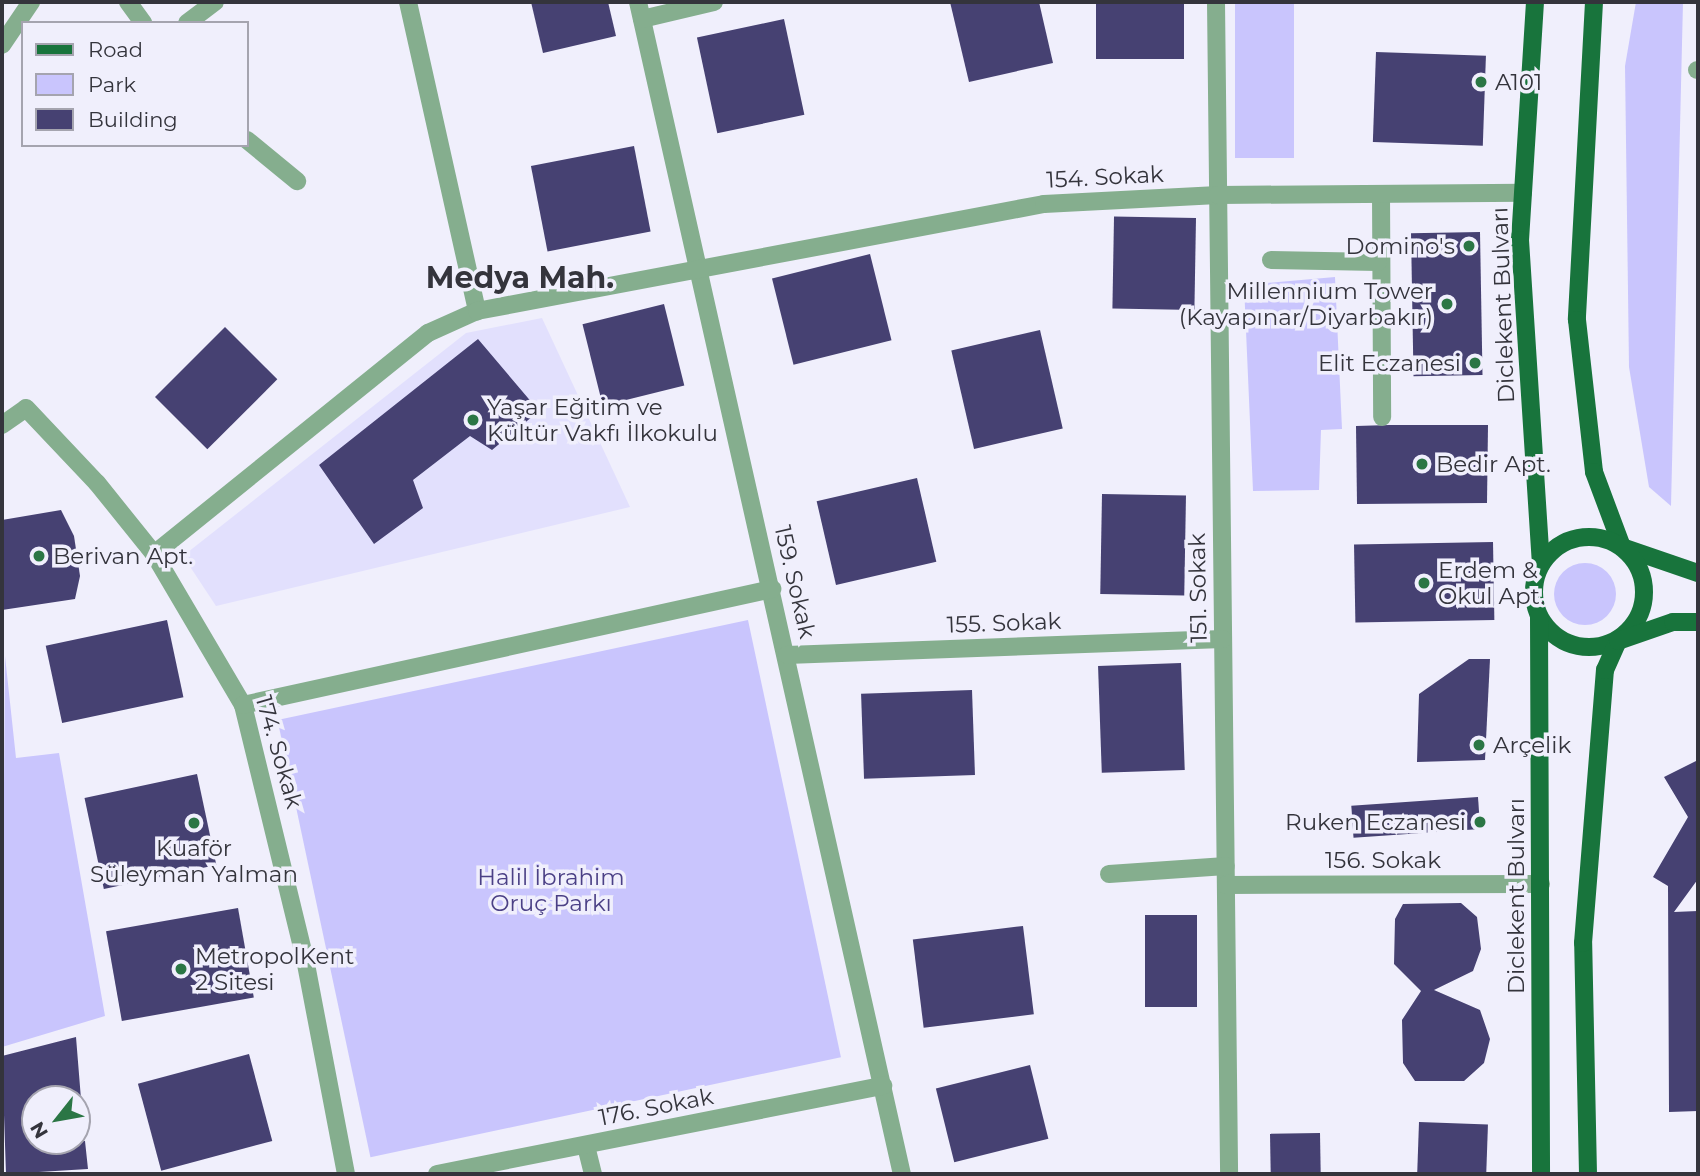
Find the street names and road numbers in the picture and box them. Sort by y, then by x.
street label: 154. Sokak [1046,160,1164,194]
street label: Diclekent Bulvarı [1486,207,1520,403]
street label: 159. Sokak [769,523,821,641]
street label: 151. Sokak [1183,533,1213,643]
street label: 155. Sokak [946,607,1062,639]
street label: 174. Sokak [250,692,308,812]
street label: Diclekent Bulvarı [1502,798,1530,994]
street label: 156. Sokak [1325,846,1441,874]
street label: 176. Sokak [596,1082,716,1132]

